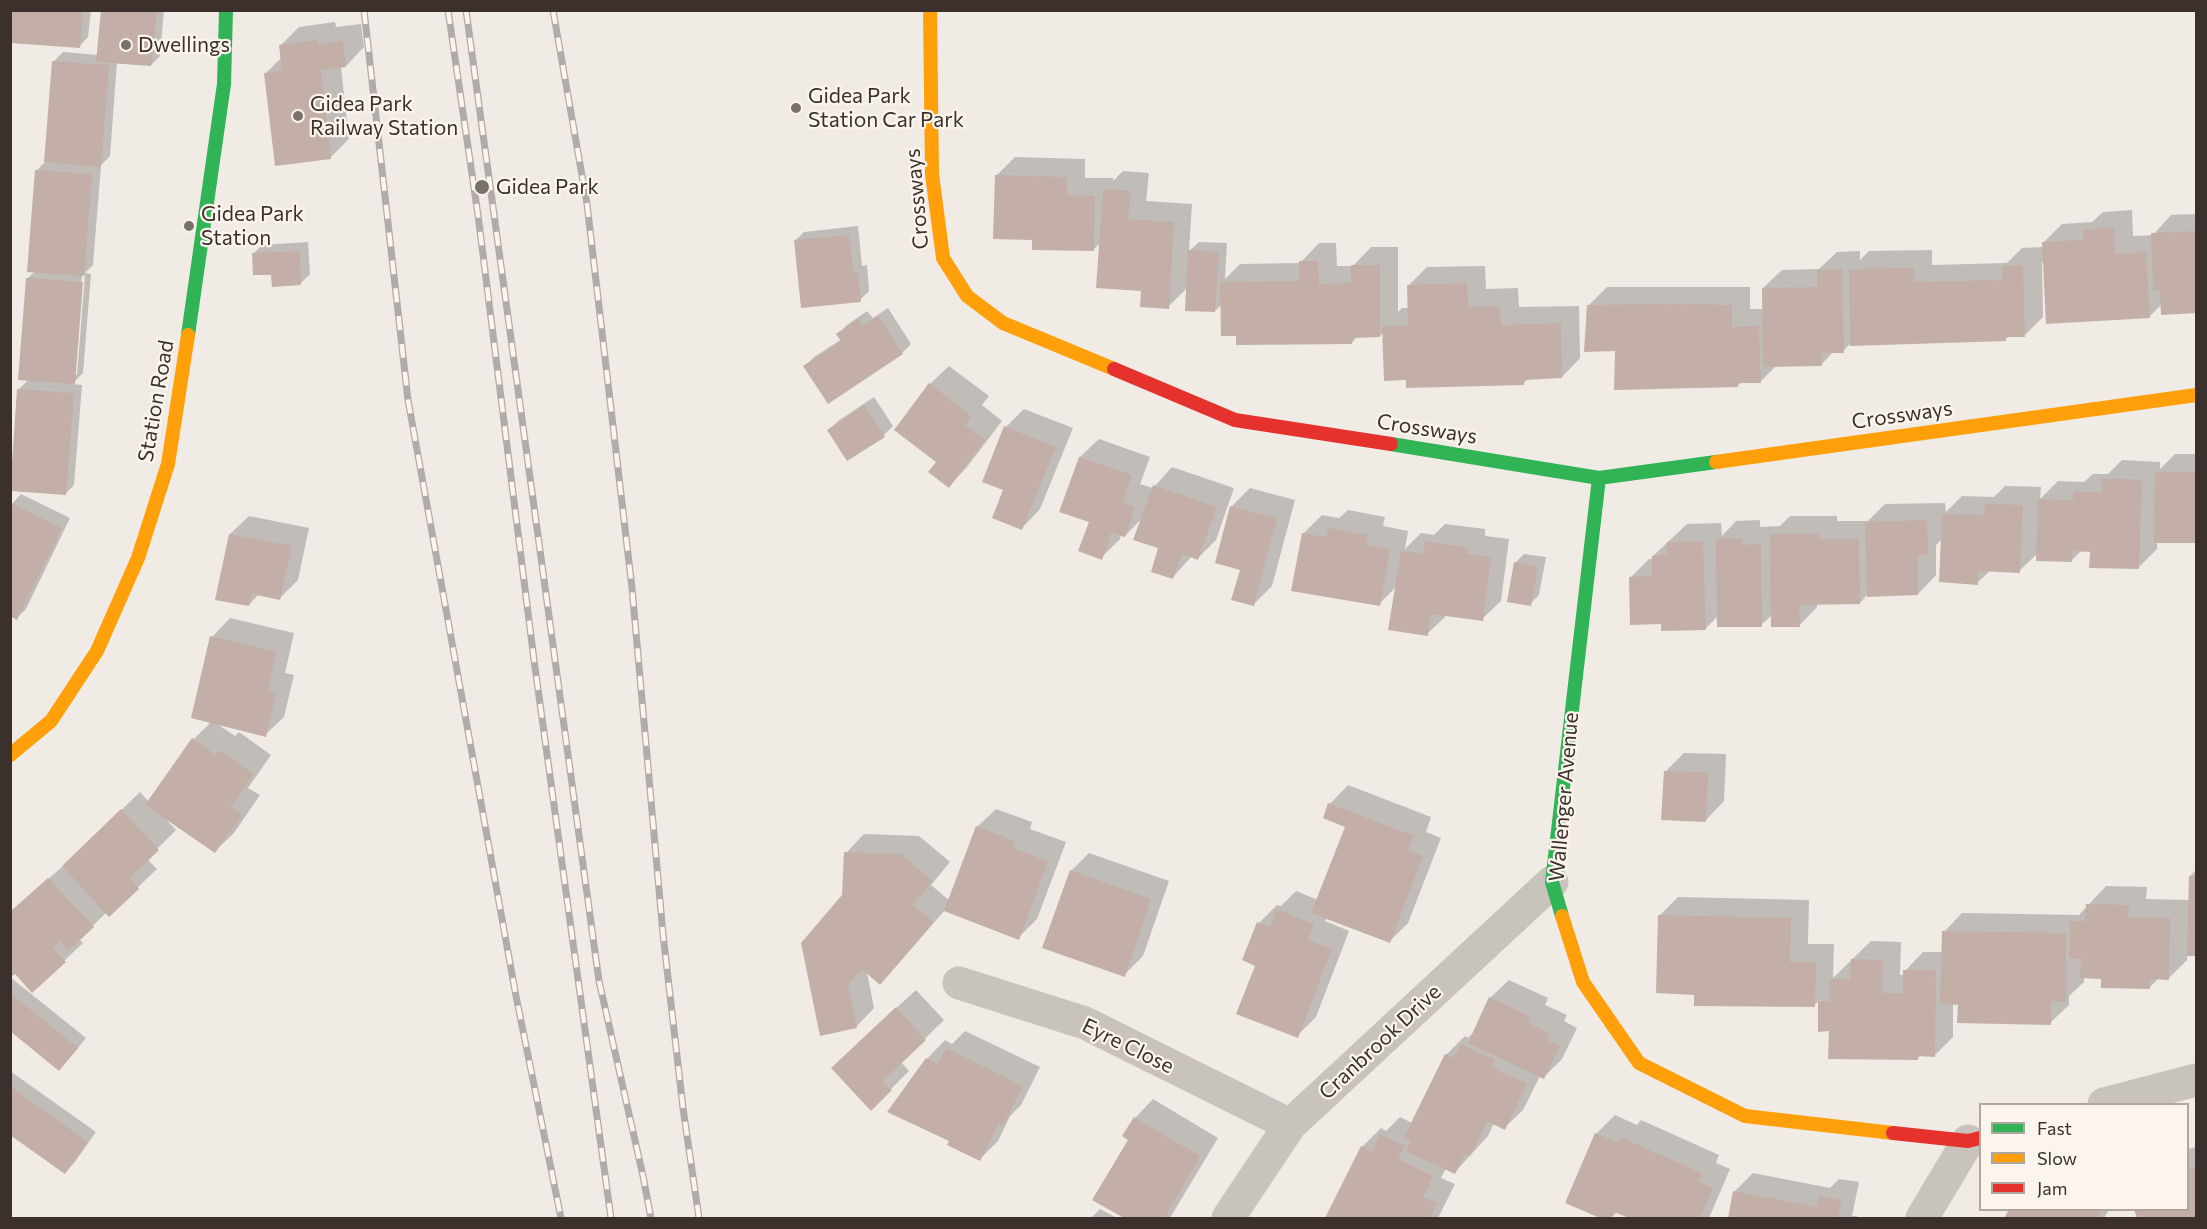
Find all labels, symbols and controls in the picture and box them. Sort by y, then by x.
place label: Dwellings [138,32,230,58]
marker: Dwellings [119,38,133,52]
place label: Gidea Park Station Car Park [808,83,964,133]
place label: Gidea Park Railway Station [310,91,458,141]
marker: Gidea Park Station Car Park [789,101,803,115]
marker: Gidea Park Railway Station [291,109,305,123]
street label: Crossways [900,147,934,251]
place label: Gidea Park [496,174,599,200]
marker: Gidea Park [473,178,491,196]
place label: Gidea Park Station [201,201,304,251]
marker: Gidea Park Station [182,219,196,233]
street label: Station Road [133,338,179,464]
street label: Crossways [1850,395,1954,435]
street label: Crossways [1375,409,1479,449]
street label: Wallenger Avenue [1544,711,1584,883]
street label: Cranbrook Drive [1314,979,1446,1105]
street label: Eyre Close [1078,1013,1178,1079]
legend [1979,1103,2189,1211]
text: Fast [2037,1117,2072,1139]
text: Slow [2037,1147,2077,1169]
text: Jam [2037,1177,2067,1199]

